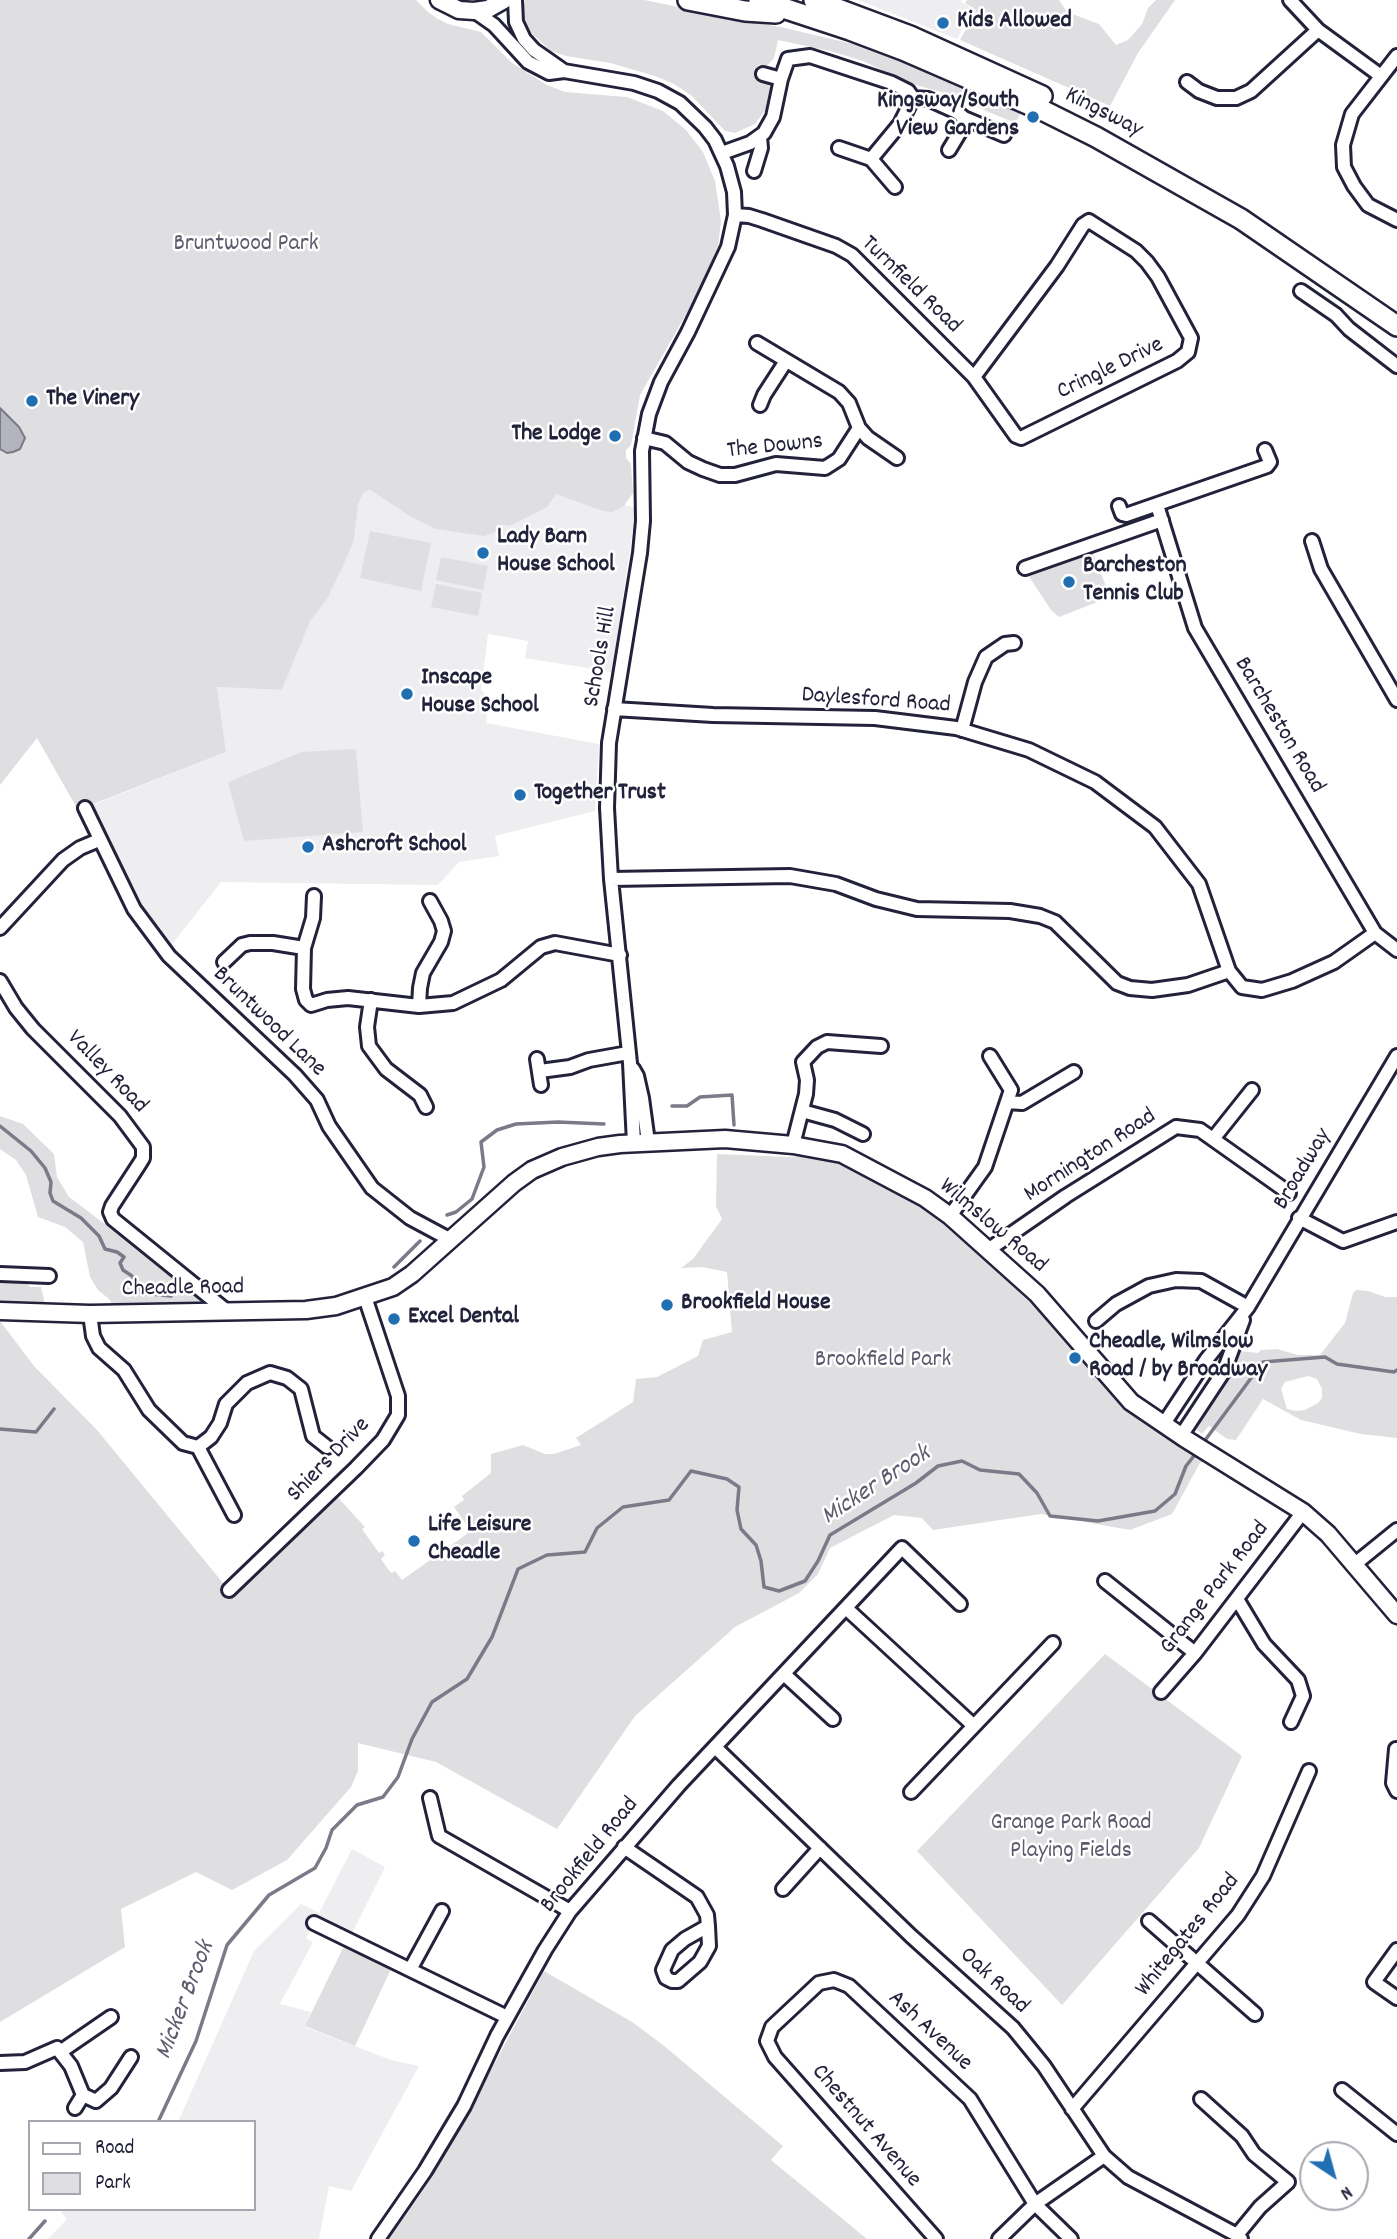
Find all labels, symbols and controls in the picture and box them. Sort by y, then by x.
place label: Kids Allowed [957,9,1072,37]
marker: Kids Allowed [935,15,951,31]
street label: Kingsway [1059,82,1147,146]
place label: Kingsway/South View Gardens [877,89,1019,145]
marker: Kingsway/South View Gardens [1025,109,1041,125]
street label: Turnfield Road [854,231,966,341]
park label: Bruntwood Park [173,232,319,260]
street label: Cringle Drive [1053,332,1169,408]
place label: The Vinery [46,387,139,415]
marker: The Vinery [24,393,40,409]
place label: The Lodge [512,422,601,450]
marker: The Lodge [607,428,623,444]
street label: The Downs [726,429,824,467]
place label: Lady Barn House School [497,525,615,581]
marker: Lady Barn House School [475,545,491,561]
place label: Barcheston Tennis Club [1083,554,1186,610]
marker: Barcheston Tennis Club [1061,574,1077,590]
street label: Schools Hill [579,604,625,710]
street label: Barcheston Road [1226,653,1330,799]
place label: Inscape House School [421,666,539,722]
street label: Daylesford Road [800,682,952,722]
marker: Inscape House School [399,686,415,702]
place label: Together Trust [534,781,666,809]
marker: Together Trust [512,787,528,803]
place label: Ashcroft School [322,833,467,861]
marker: Ashcroft School [300,839,316,855]
street label: Bruntwood Lane [205,962,331,1084]
street label: Valley Road [59,1025,153,1121]
street label: Mornington Road [1020,1104,1162,1210]
street label: Broadway [1269,1124,1339,1216]
street label: Wilmslow Road [932,1173,1052,1281]
street label: Cheadle Road [121,1275,245,1305]
place label: Brookfield House [681,1291,831,1319]
marker: Brookfield House [659,1297,675,1313]
place label: Excel Dental [408,1305,519,1333]
marker: Excel Dental [386,1311,402,1327]
place label: Cheadle, Wilmslow Road / by Broadway [1089,1330,1267,1386]
park label: Brookfield Park [815,1348,951,1376]
marker: Cheadle, Wilmslow Road / by Broadway [1067,1350,1083,1366]
street label: Shiers Drive [282,1412,378,1510]
water label: Micker Brook [817,1440,937,1534]
place label: Life Leisure Cheadle [428,1513,531,1569]
street label: Grange Park Road [1155,1517,1277,1661]
marker: Life Leisure Cheadle [406,1533,422,1549]
street label: Brookfield Road [536,1792,646,1920]
park label: Grange Park Road Playing Fields [990,1811,1152,1867]
street label: Whitegates Road [1131,1869,1247,2003]
water label: Micker Brook [150,1938,224,2064]
street label: Oak Road [952,1942,1034,2022]
street label: Ash Avenue [881,1986,977,2078]
street label: Chestnut Avenue [804,2060,926,2194]
legend [28,2120,256,2211]
text: Road [95,2134,134,2164]
north arrow [1299,2141,1369,2211]
text: Park [95,2169,131,2199]
text: N [1334,2178,1357,2205]

